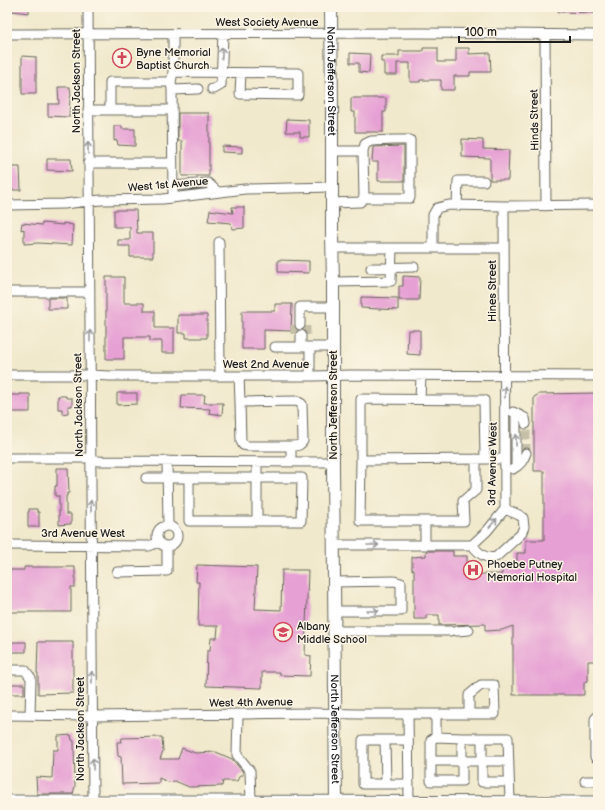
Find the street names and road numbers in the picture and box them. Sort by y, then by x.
street label: West Society Avenue [216,16,319,29]
street label: North Jefferson Street [324,26,338,136]
street label: North Jackson Street [70,28,83,133]
street label: Hinds Street [527,89,542,151]
street label: West 1st Avenue [127,174,209,194]
street label: Hines Street [486,260,499,322]
street label: North Jefferson Street [327,350,340,460]
street label: North Jackson Street [71,352,86,457]
street label: West 2nd Avenue [223,358,310,371]
street label: 3rd Avenue West [485,421,500,506]
street label: 3rd Avenue West [41,527,126,540]
street label: North Jefferson Street [328,674,342,784]
street label: North Jackson Street [74,676,87,781]
street label: West 4th Avenue [209,695,293,710]

